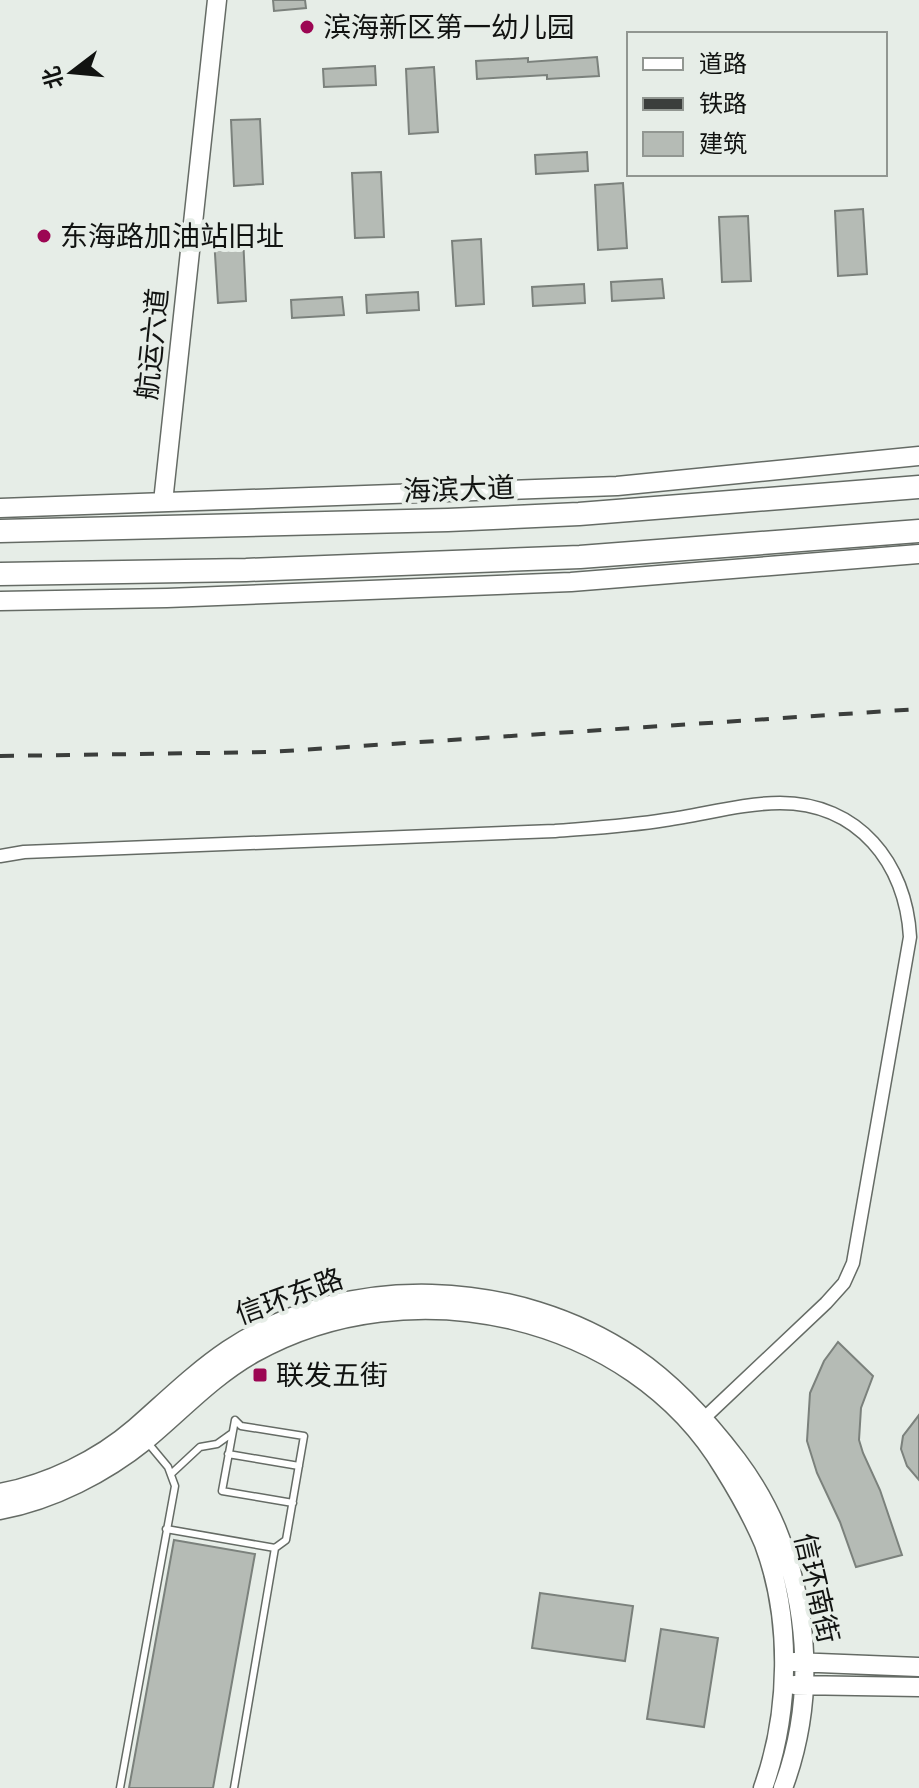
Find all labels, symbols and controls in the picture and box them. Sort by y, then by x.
place label: 滨海新区第一幼儿园 [323,8,575,46]
marker: 滨海新区第一幼儿园 [298,18,316,36]
north arrow [32,32,112,112]
legend [627,32,887,176]
text: 道路 [699,47,747,80]
text: 北 [35,63,70,92]
text: 铁路 [699,87,747,120]
text: 建筑 [699,127,747,160]
place label: 东海路加油站旧址 [60,217,284,255]
marker: 东海路加油站旧址 [35,227,53,245]
street label: 航运六道 [127,286,177,402]
street label: 海滨大道 [402,468,516,510]
street label: 信环东路 [230,1259,348,1333]
place label: 联发五街 [276,1356,388,1394]
marker: 联发五街 [251,1366,269,1384]
street label: 信环南街 [786,1529,848,1647]

